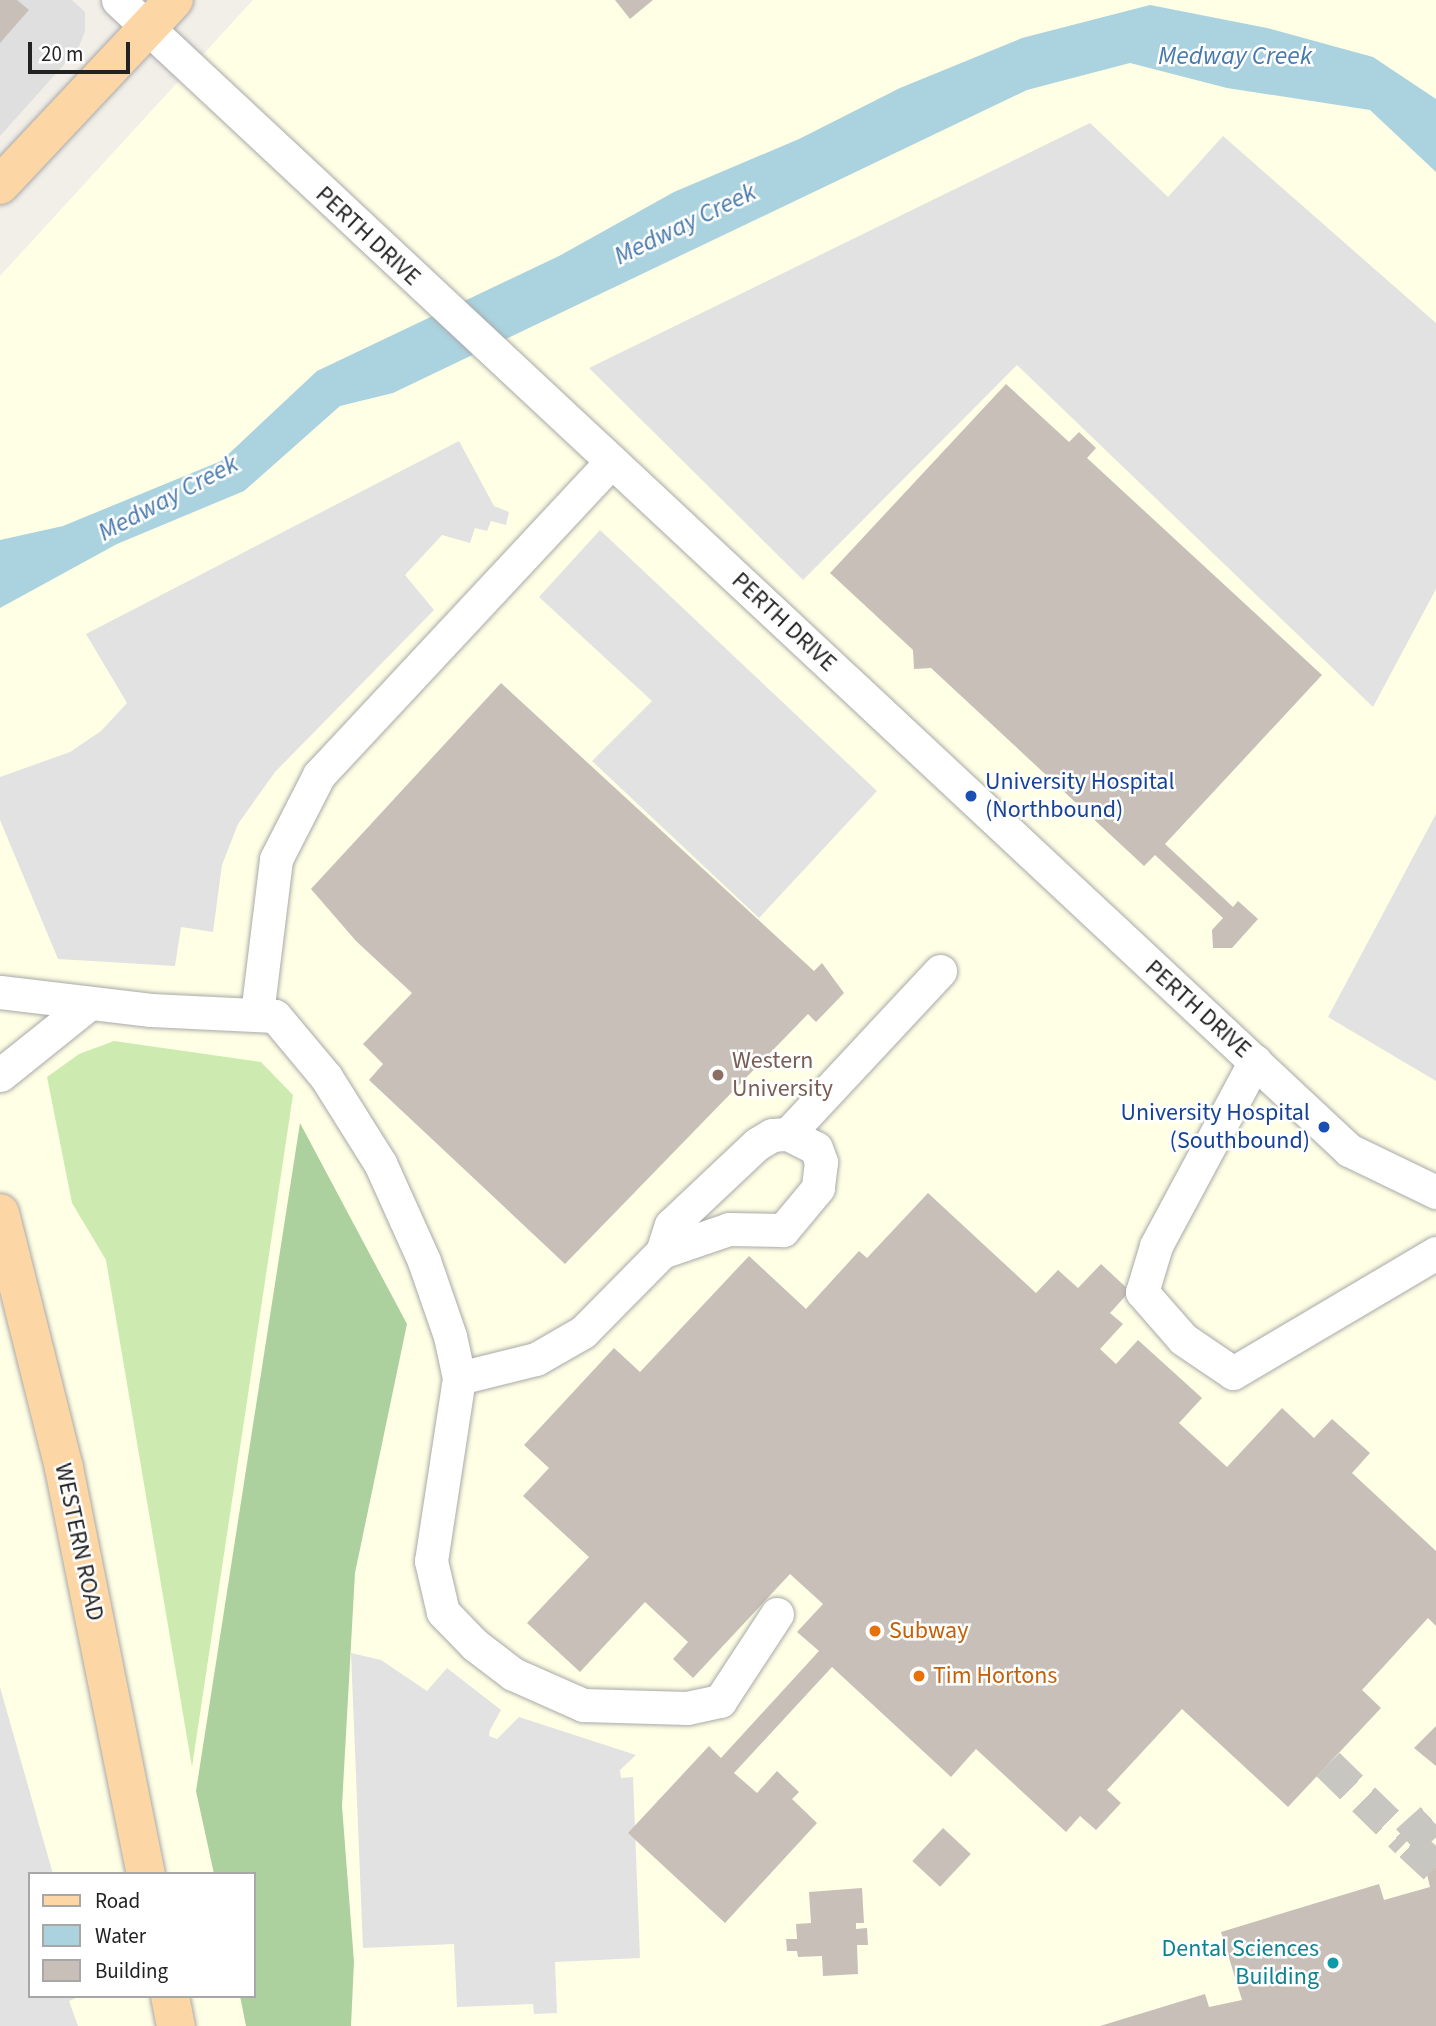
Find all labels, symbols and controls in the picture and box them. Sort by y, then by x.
scale bar [32,28,133,72]
text: 20 m [41,39,83,69]
water label: Medway Creek [1158,40,1312,72]
water label: Medway Creek [609,176,761,272]
street label: PERTH DRIVE [310,180,426,292]
water label: Medway Creek [93,448,243,548]
street label: PERTH DRIVE [726,566,842,678]
place label: University Hospital (Northbound) [985,768,1175,824]
marker: University Hospital (Northbound) [963,788,979,804]
street label: PERTH DRIVE [1139,954,1257,1064]
place label: Western University [732,1047,833,1103]
marker: Western University [710,1067,726,1083]
place label: University Hospital (Southbound) [1120,1099,1310,1155]
marker: University Hospital (Southbound) [1316,1119,1332,1135]
street label: WESTERN ROAD [48,1461,110,1623]
place label: Subway [889,1617,968,1645]
marker: Subway [867,1623,883,1639]
place label: Tim Hortons [933,1662,1057,1690]
marker: Tim Hortons [911,1668,927,1684]
legend [28,1872,256,1998]
text: Road [95,1886,140,1916]
text: Water [95,1921,146,1951]
place label: Dental Sciences Building [1161,1935,1319,1991]
marker: Dental Sciences Building [1325,1955,1341,1971]
text: Building [95,1956,168,1986]

